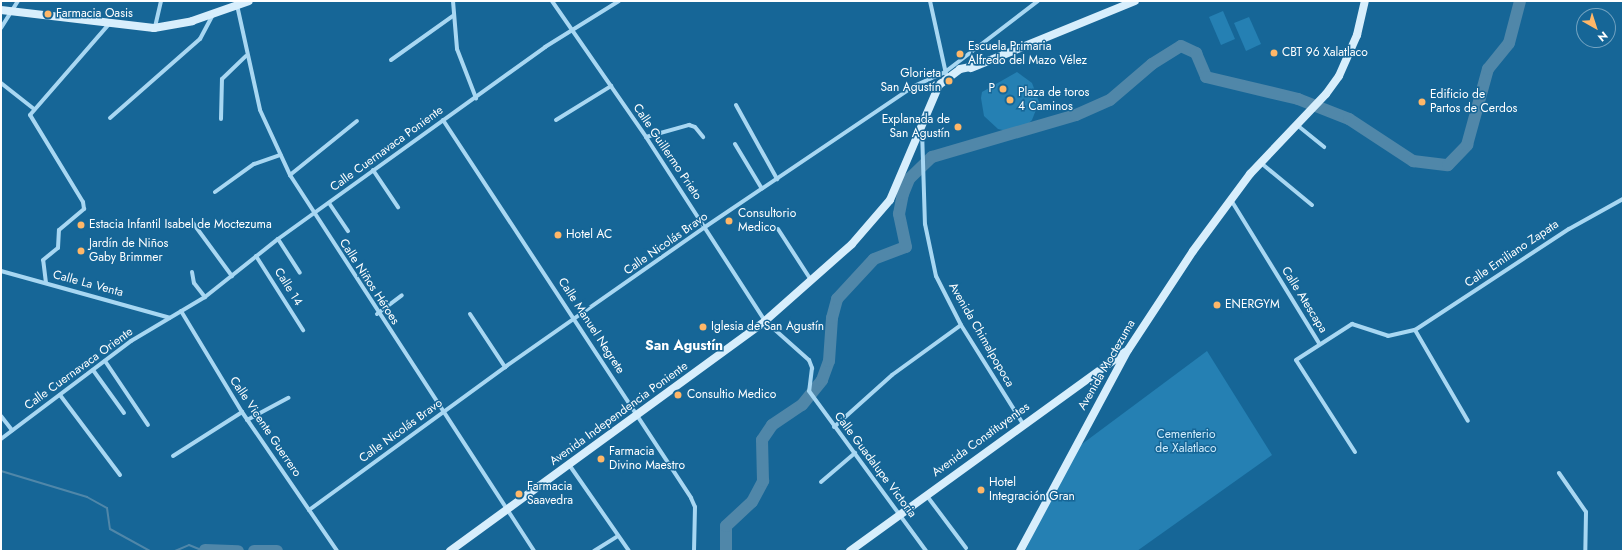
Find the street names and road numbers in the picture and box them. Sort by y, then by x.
street label: Calle Guillermo Prieto [630,101,704,203]
street label: Calle Cuernavaca Poniente [328,103,446,195]
street label: Calle Nicolás Bravo [621,210,711,278]
street label: Calle Emiliano Zapata [1462,217,1562,291]
street label: Calle Niños Héroes [336,236,402,328]
street label: Calle Atescapa [1278,264,1330,336]
street label: Calle 14 [271,266,305,308]
street label: Calle La Venta [51,268,125,300]
street label: Calle Manuel Negrete [555,275,627,377]
street label: Avenida Chimalpopoca [945,280,1017,390]
street label: Avenida Moctezuma [1075,317,1139,413]
street label: Calle Cuernavaca Oriente [22,325,136,413]
street label: Avenida Independencia Poniente [547,359,691,469]
street label: Calle Vicente Guerrero [226,374,304,480]
street label: Calle Nicolás Bravo [357,396,445,466]
street label: Avenida Constituyentes [930,400,1032,480]
street label: Calle Guadalupe Victoria [831,409,919,521]

